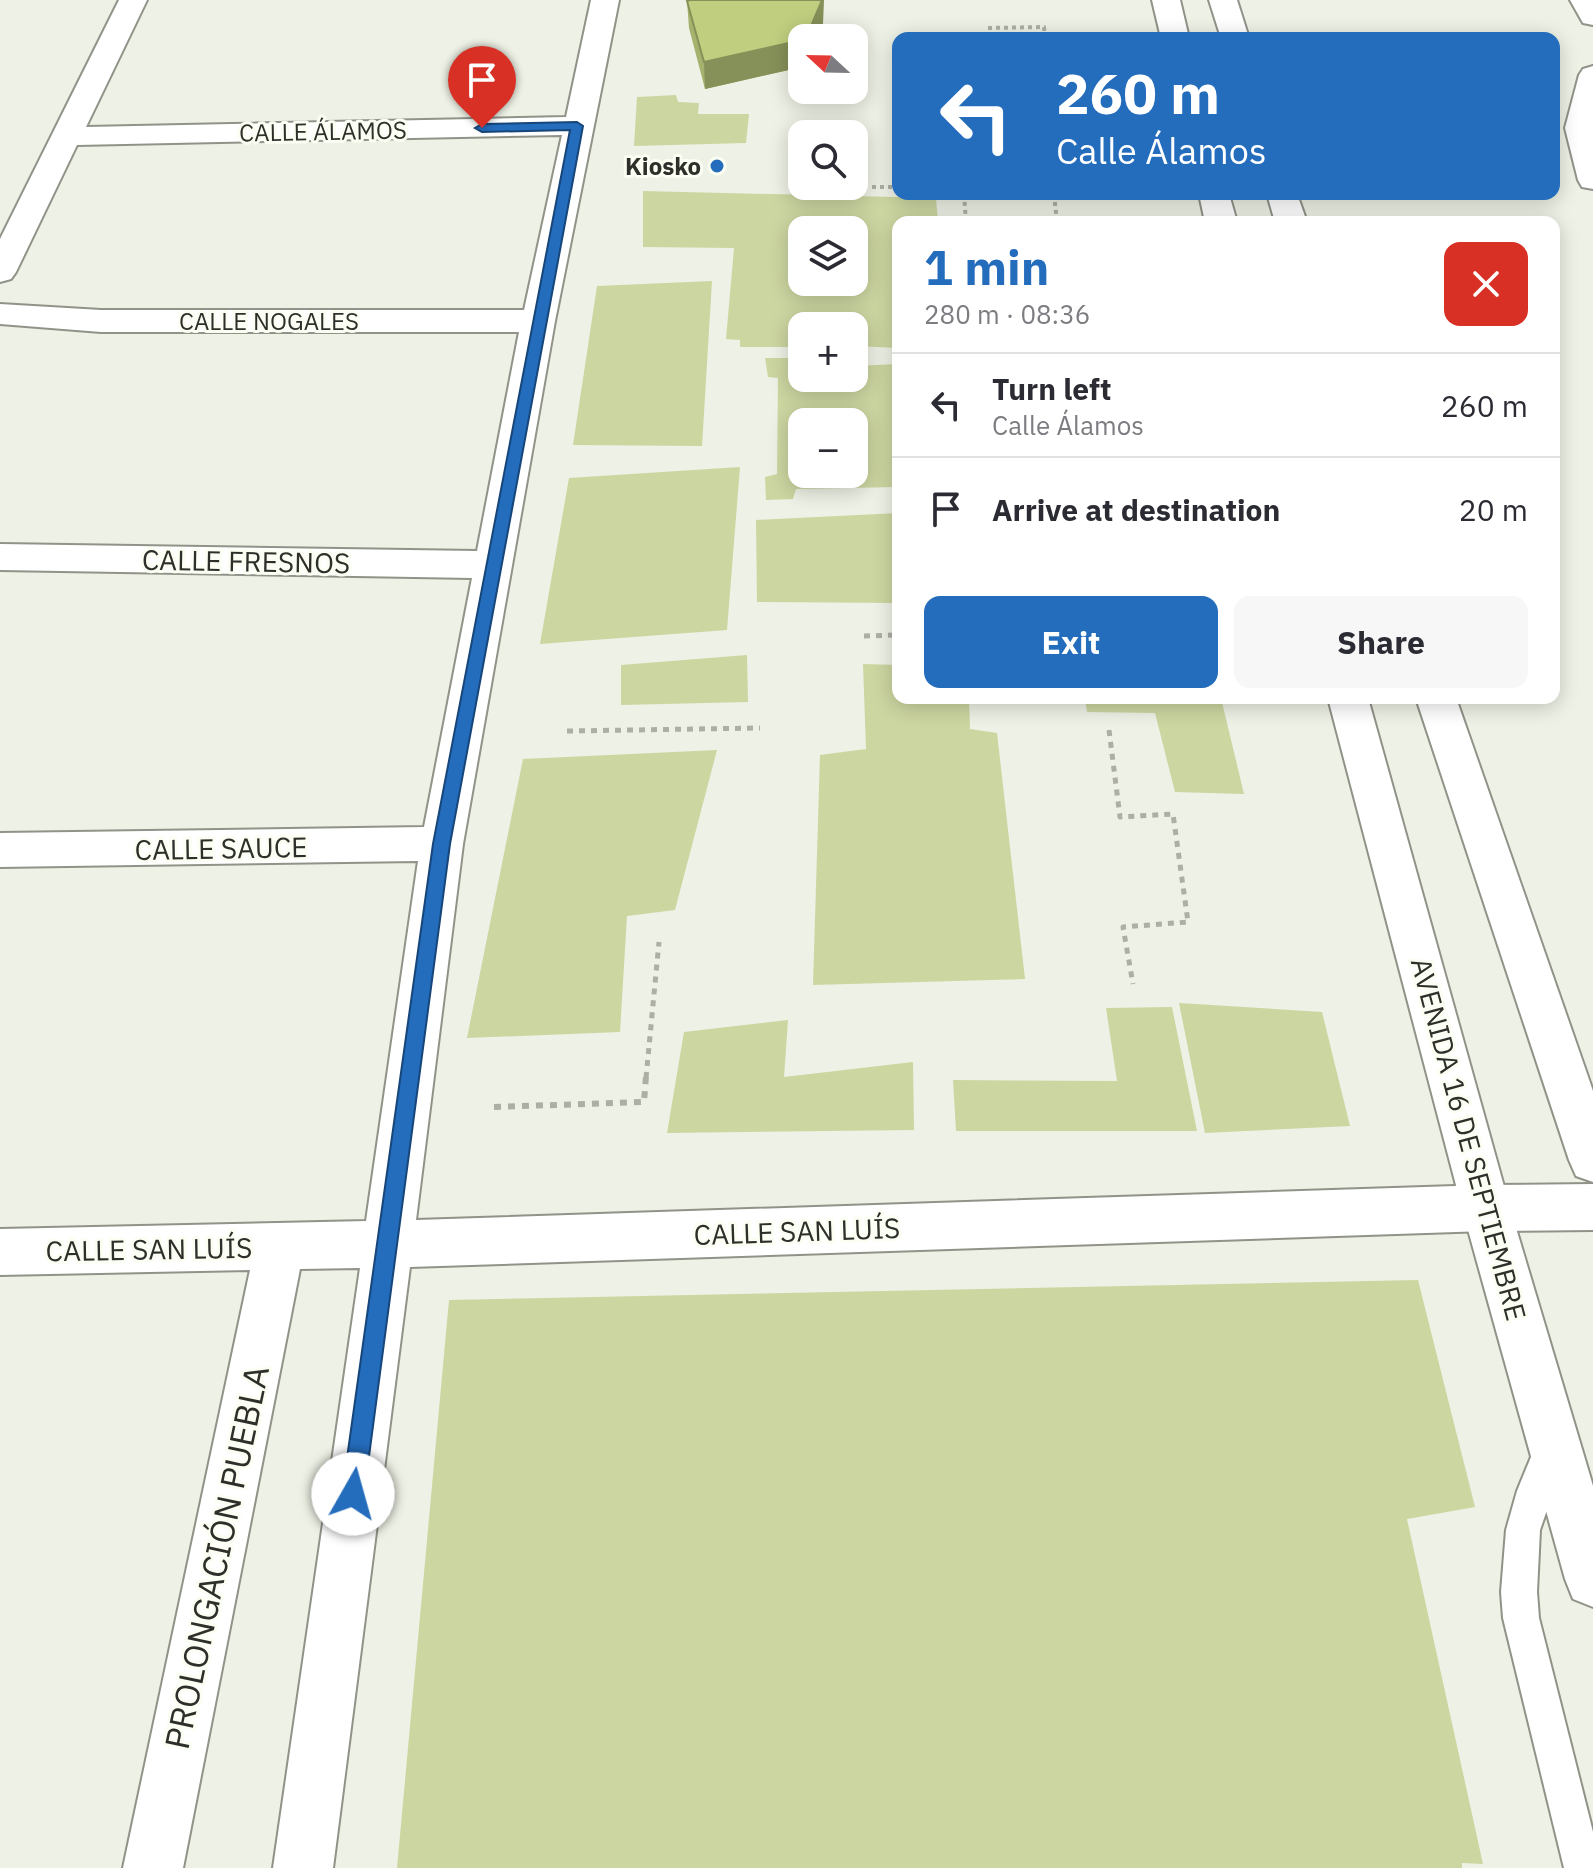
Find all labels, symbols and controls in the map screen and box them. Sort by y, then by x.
north arrow [788,24,868,104]
map controls [788,24,868,488]
pin [448,46,516,128]
text: 260 m [1056,57,1220,129]
icon: arrive [460,58,504,102]
icon: left [924,64,1028,168]
street label: CALLE ÁLAMOS [239,114,407,148]
button: search [788,120,868,200]
text: Calle Álamos [1056,127,1266,174]
place label: Kiosko [625,150,701,182]
marker: Kiosko [708,157,726,175]
button: layers [788,216,868,296]
text: 1 min [924,236,1049,298]
button: close [1444,242,1528,326]
text: 280 m · 08:36 [924,297,1090,331]
street label: CALLE NOGALES [179,305,359,337]
button: + [788,312,868,392]
text: Turn left [992,369,1111,408]
icon: left [924,383,968,427]
text: 260 m [1441,386,1528,425]
button: − [788,408,868,488]
text: Calle Álamos [992,408,1144,442]
icon: arrive [924,487,968,531]
text: Arrive at destination [992,490,1280,529]
text: 20 m [1459,490,1528,529]
street label: CALLE FRESNOS [141,541,351,581]
button: Exit [924,596,1218,688]
button: Share [1234,596,1528,688]
street label: CALLE SAUCE [134,828,308,868]
street label: AVENIDA 16 DE SEPTIEMBRE [1403,953,1535,1325]
street label: CALLE SAN LUÍS [693,1209,901,1253]
street label: CALLE SAN LUÍS [45,1229,253,1269]
street label: PROLONGACIÓN PUEBLA [154,1361,278,1753]
position arrow [311,1452,395,1536]

